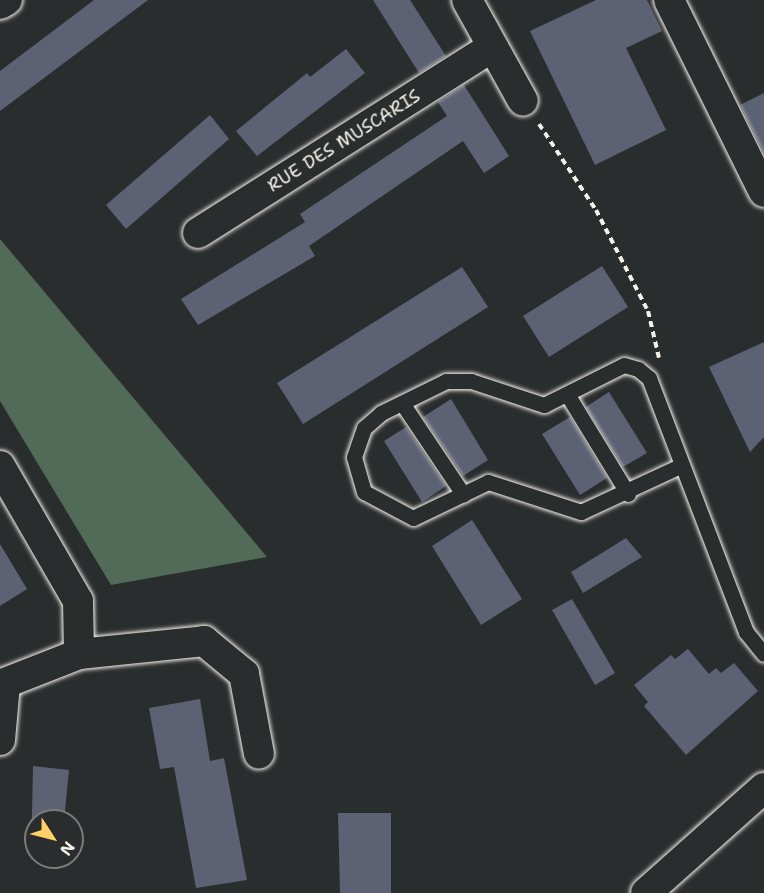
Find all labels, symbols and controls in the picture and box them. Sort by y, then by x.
street label: RUE DES MUSCARIS [264,85,424,197]
north arrow [24,809,84,869]
text: N [55,837,80,860]

